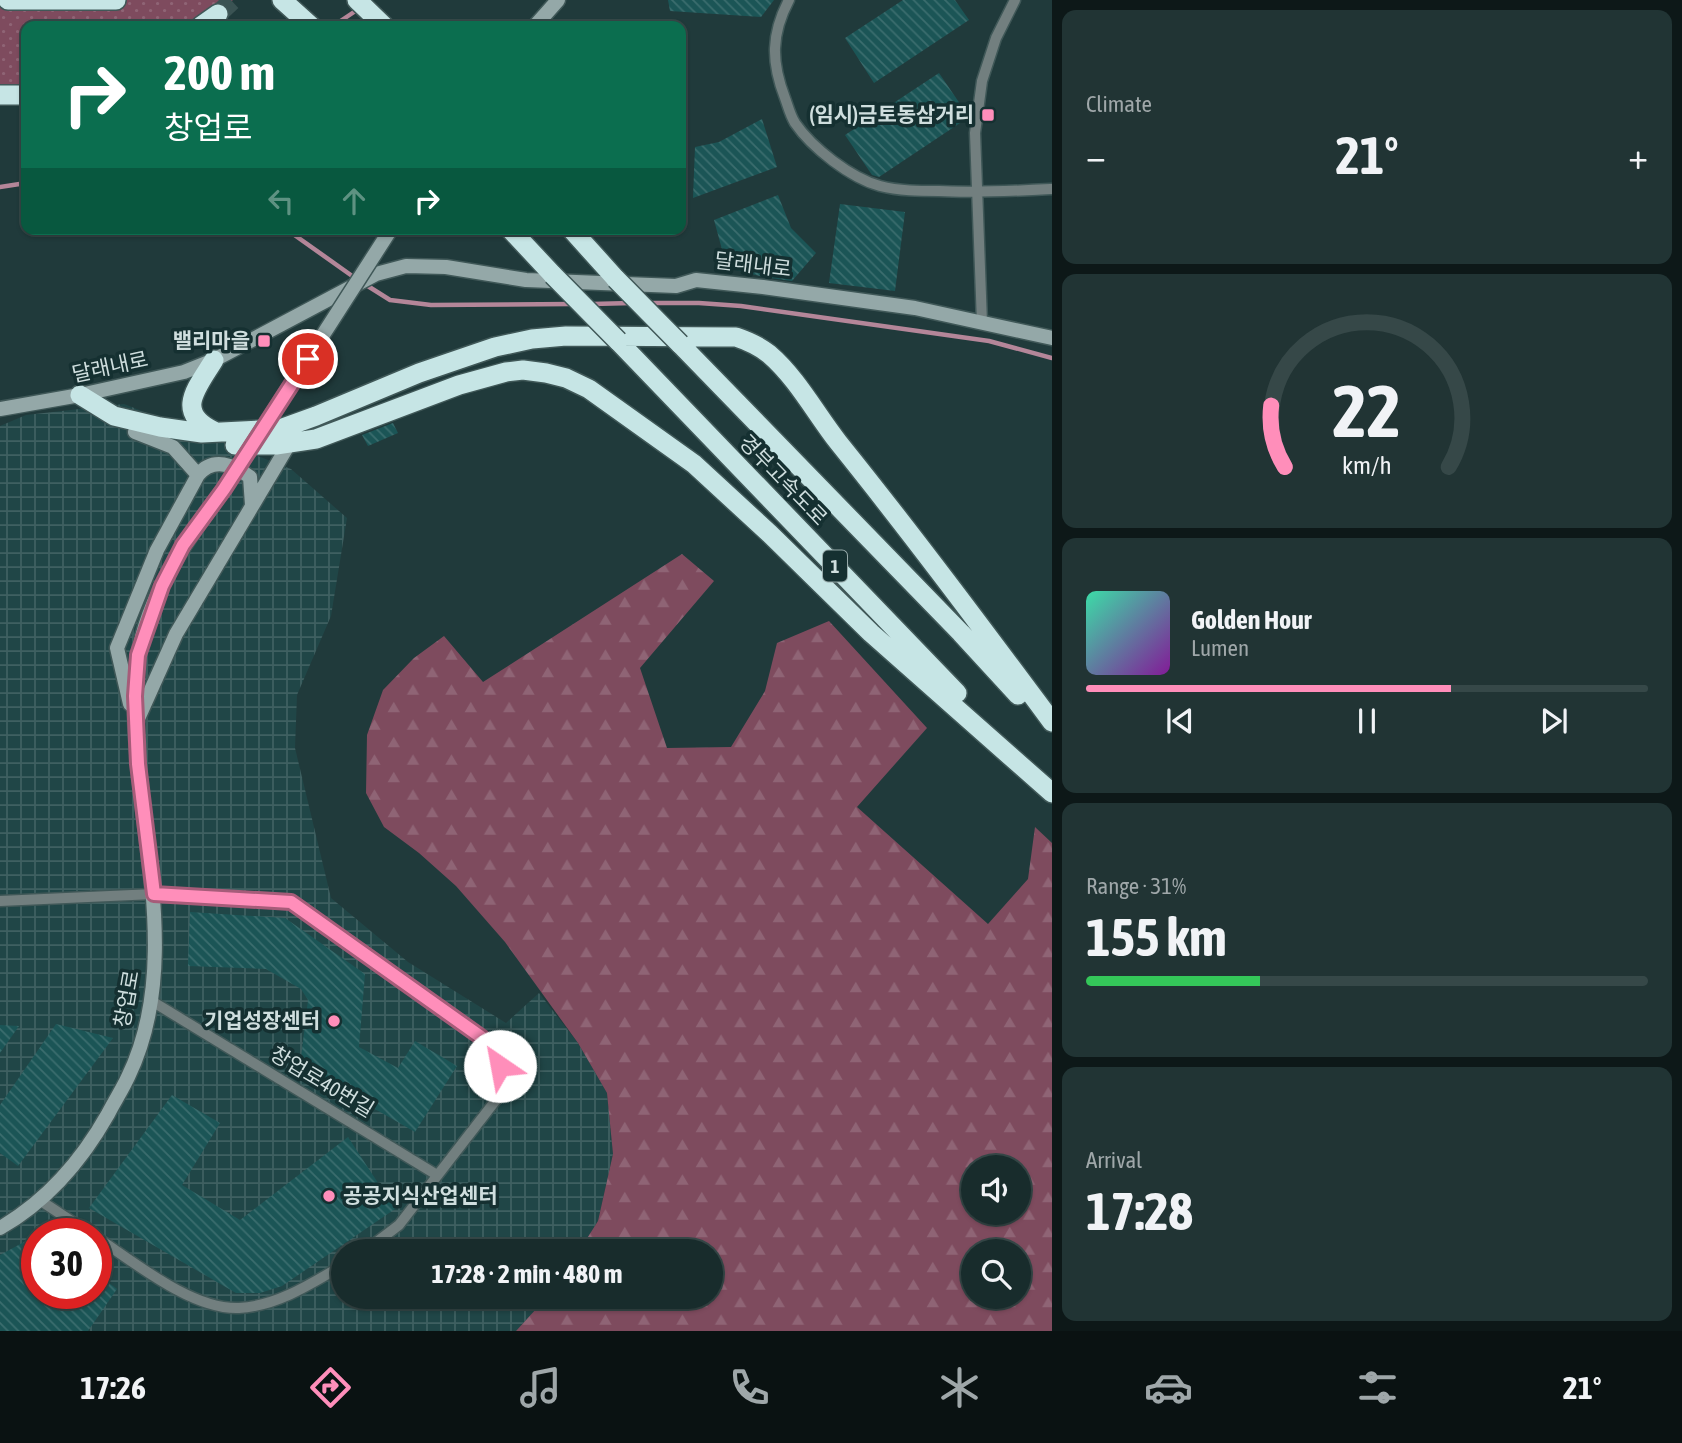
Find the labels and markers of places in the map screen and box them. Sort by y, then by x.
place label: (임시)금토동삼거리 [809,102,974,126]
marker: (임시)금토동삼거리 [980,107,996,123]
place label: 밸리마을 [173,328,250,352]
pin [278,329,338,389]
marker: 밸리마을 [256,333,272,349]
place label: 기업성장센터 [204,1008,320,1032]
marker: 기업성장센터 [326,1013,342,1029]
place label: 공공지식산업센터 [343,1183,498,1207]
marker: 공공지식산업센터 [321,1188,337,1204]

